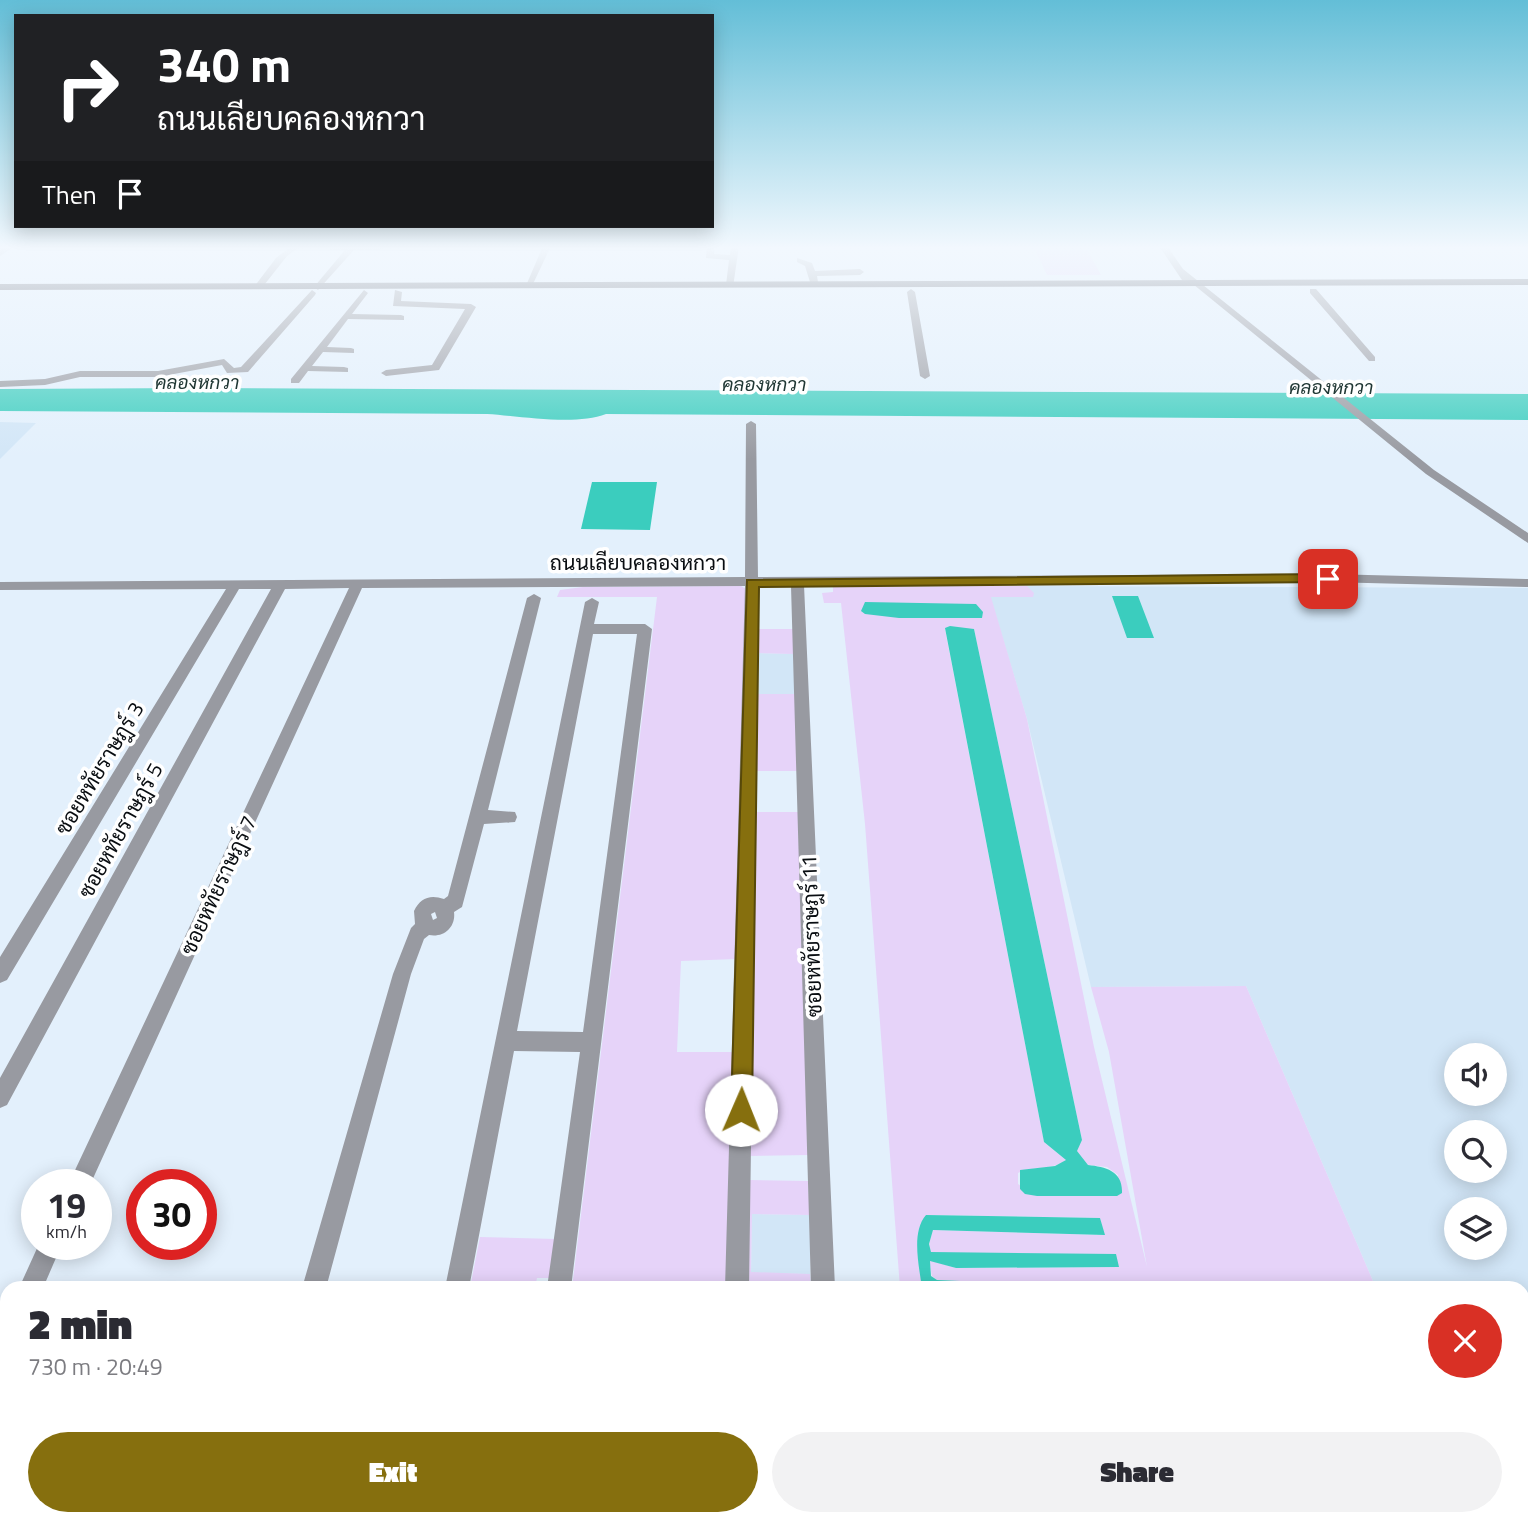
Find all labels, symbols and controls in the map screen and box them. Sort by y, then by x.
text: 340 m [157,26,291,101]
icon: right [42,42,133,133]
text: ถนนเลียบคลองหกวา [157,94,426,142]
text: Then [42,175,97,214]
icon: arrive [111,175,149,213]
water label: คลองหกวา [155,367,239,396]
water label: คลองหกวา [722,369,806,398]
water label: คลองหกวา [1289,372,1373,401]
street label: ถนนเลียบคลองหกวา [550,546,726,578]
pin [1298,549,1358,609]
icon: arrive [1309,560,1347,598]
street label: ซอยหทัยราษฎร์ 3 [47,695,151,841]
street label: ซอยหทัยราษฎร์ 5 [70,756,170,904]
street label: ซอยหทัยราษฎร์ 7 [172,810,264,960]
street label: ซอยหทัยราษฎร์ 11 [792,854,830,1018]
map controls [1444,1043,1507,1260]
button: sound [1444,1043,1507,1106]
position arrow [704,1073,778,1147]
button: search [1444,1120,1507,1183]
speed limit sign: 30 [126,1169,217,1260]
text: 19 [47,1178,86,1232]
button: layers [1444,1197,1507,1260]
text: km/h [46,1218,87,1245]
text: 2 min [28,1291,132,1355]
button: close [1428,1304,1502,1378]
text: 730 m · 20:49 [28,1349,163,1384]
button: Exit [28,1432,758,1512]
button: Share [772,1432,1502,1512]

